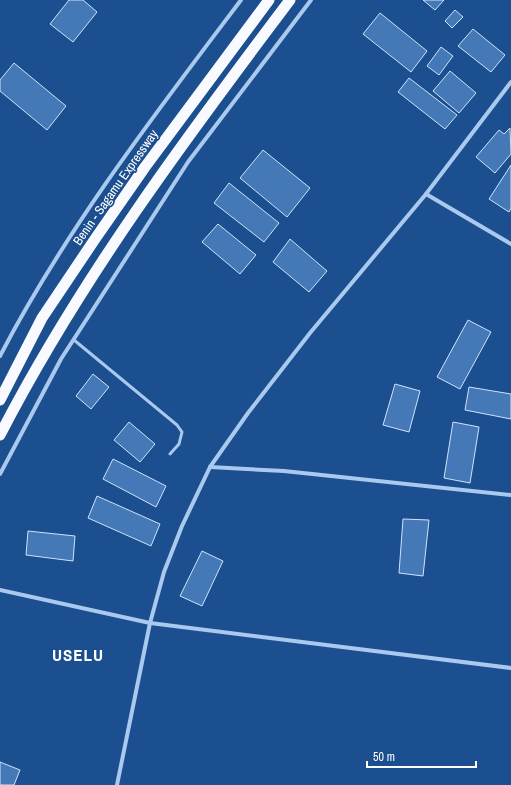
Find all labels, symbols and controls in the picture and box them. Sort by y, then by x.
street label: Benin - Sagamu Expressway [69,126,162,248]
district label: USELU [52,643,104,666]
scale bar [367,743,476,769]
text: 50 m [373,749,395,765]

